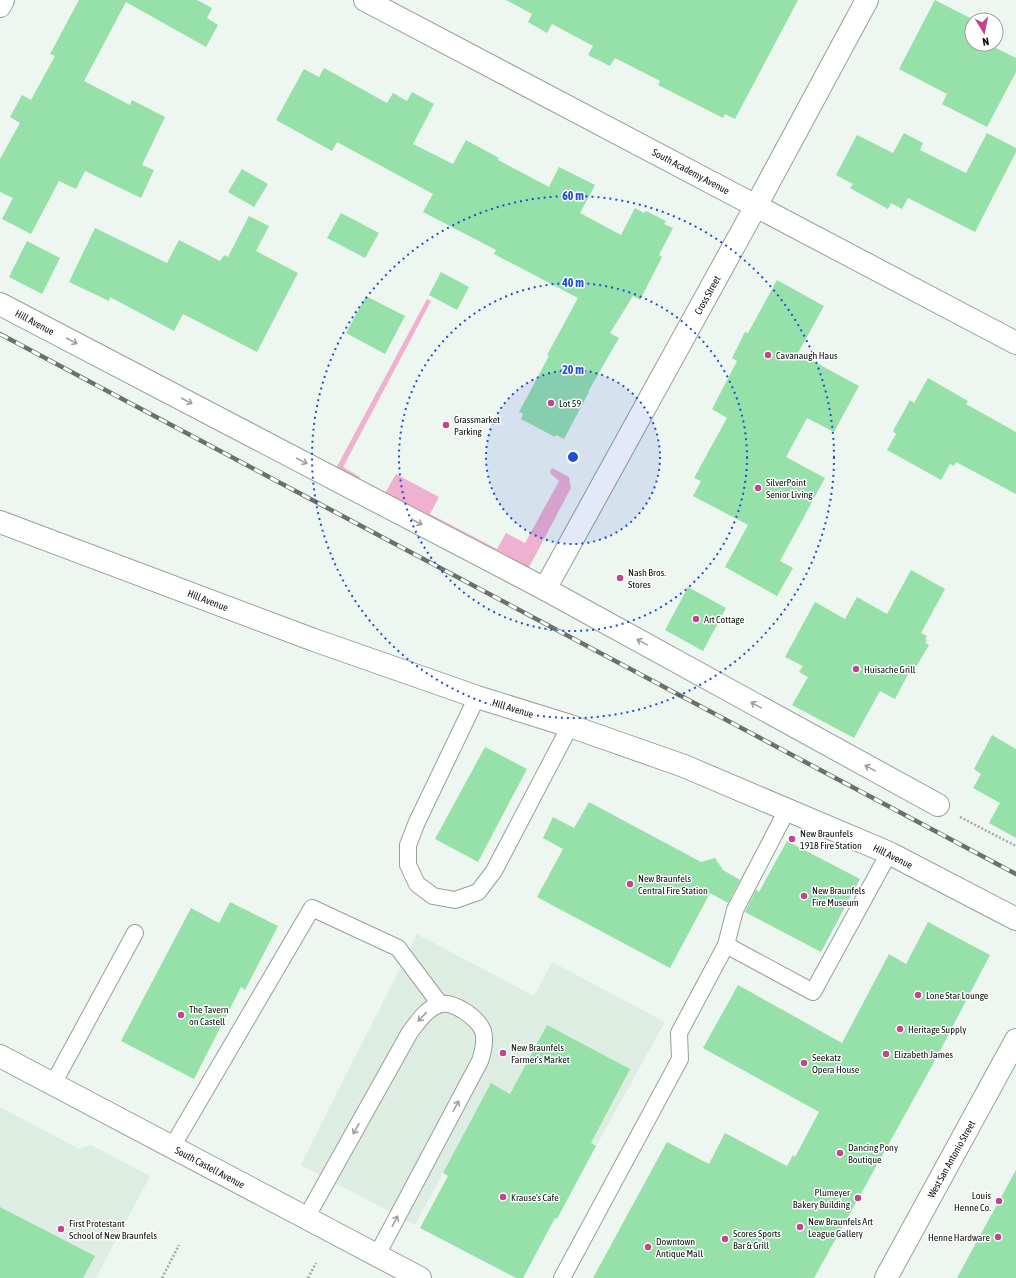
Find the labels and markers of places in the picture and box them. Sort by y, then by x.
marker: Cavanaugh Haus [763,350,773,360]
place label: Cavanaugh Haus [776,350,838,361]
marker: Lot 59 [546,398,556,408]
place label: Lot 59 [559,398,582,409]
place label: Grassmarket Parking [454,414,500,437]
marker: Grassmarket Parking [441,420,451,430]
centre of rings [566,450,580,464]
place label: SilverPoint Senior Living [766,477,813,500]
marker: SilverPoint Senior Living [753,483,763,493]
place label: Nash Bros. Stores [628,567,666,590]
marker: Nash Bros. Stores [615,573,625,583]
marker: Art Cottage [691,614,701,624]
place label: Art Cottage [704,614,745,625]
marker: Huisache Grill [851,664,861,674]
place label: Huisache Grill [864,664,916,675]
place label: New Braunfels 1918 Fire Station [800,828,862,851]
marker: New Braunfels 1918 Fire Station [787,834,797,844]
place label: New Braunfels Central Fire Station [638,873,708,896]
marker: New Braunfels Central Fire Station [625,879,635,889]
place label: New Braunfels Fire Museum [812,885,865,908]
marker: New Braunfels Fire Museum [799,891,809,901]
marker: Lone Star Lounge [913,990,923,1000]
place label: Lone Star Lounge [926,990,989,1001]
place label: The Tavern on Castell [189,1004,229,1027]
marker: The Tavern on Castell [176,1010,186,1020]
marker: Heritage Supply [895,1024,905,1034]
place label: Heritage Supply [908,1024,966,1035]
place label: New Braunfels Farmer's Market [511,1042,570,1065]
marker: New Braunfels Farmer's Market [498,1048,508,1058]
marker: Elizabeth James [881,1049,891,1059]
place label: Elizabeth James [894,1049,953,1060]
place label: Seekatz Opera House [812,1052,860,1075]
marker: Seekatz Opera House [799,1058,809,1068]
place label: Dancing Pony Boutique [848,1142,898,1165]
marker: Dancing Pony Boutique [835,1148,845,1158]
place label: Plumeyer Bakery Building [793,1187,851,1210]
place label: Louis Henne Co. [954,1190,991,1213]
marker: Krause's Cafe [498,1192,508,1202]
place label: Krause's Cafe [511,1192,559,1203]
marker: Plumeyer Bakery Building [853,1193,863,1203]
marker: Louis Henne Co. [994,1196,1004,1206]
place label: New Braunfels Art League Gallery [808,1216,873,1239]
place label: First Protestant School of New Braunfels [69,1218,157,1241]
marker: New Braunfels Art League Gallery [795,1222,805,1232]
marker: First Protestant School of New Braunfels [56,1224,66,1234]
place label: Scores Sports Bar & Grill [733,1228,781,1251]
place label: Henne Hardware [928,1232,990,1243]
marker: Henne Hardware [993,1232,1003,1242]
marker: Scores Sports Bar & Grill [720,1234,730,1244]
place label: Downtown Antique Mall [656,1236,703,1259]
marker: Downtown Antique Mall [643,1242,653,1252]

